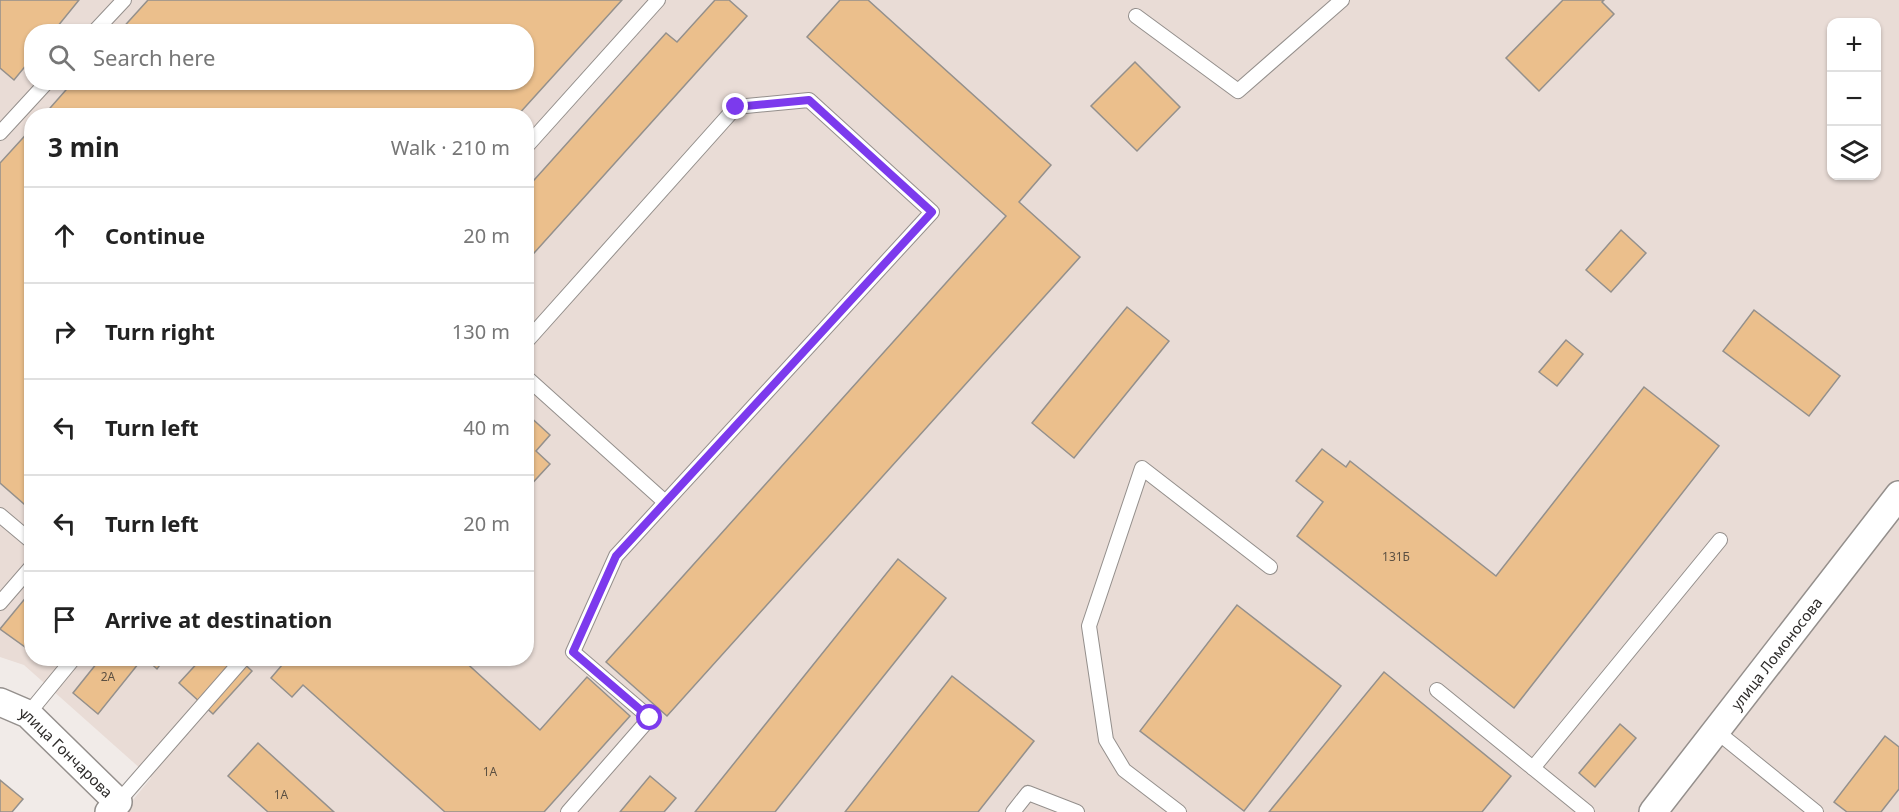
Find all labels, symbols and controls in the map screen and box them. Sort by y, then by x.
map controls [1827,18,1881,180]
button: + [1827,18,1881,72]
search box [24,24,534,90]
icon: search [45,41,78,74]
text: Search here [93,42,215,72]
button: − [1827,72,1881,126]
route end [722,93,748,119]
button: layers [1827,126,1881,180]
text: 3 min [48,129,120,165]
text: Walk · 210 m [391,134,510,161]
icon: ahead [48,219,81,252]
text: Continue [105,220,205,250]
text: 20 m [463,222,510,249]
icon: right [48,315,81,348]
text: Turn right [105,316,215,346]
text: 130 m [452,318,510,345]
icon: left [48,411,81,444]
text: Turn left [105,412,199,442]
text: 40 m [463,414,510,441]
icon: left [48,507,81,540]
text: Turn left [105,508,199,538]
text: 20 m [463,510,510,537]
house number: 131Б [1382,548,1410,565]
street label: улица Ломоносова [1726,593,1826,714]
icon: arrive [48,603,81,636]
text: Arrive at destination [105,604,332,634]
house number: 2А [101,668,116,685]
street label: улица Гончарова [16,702,117,802]
route start [636,704,662,730]
house number: 1А [483,763,498,780]
house number: 1А [274,786,289,803]

